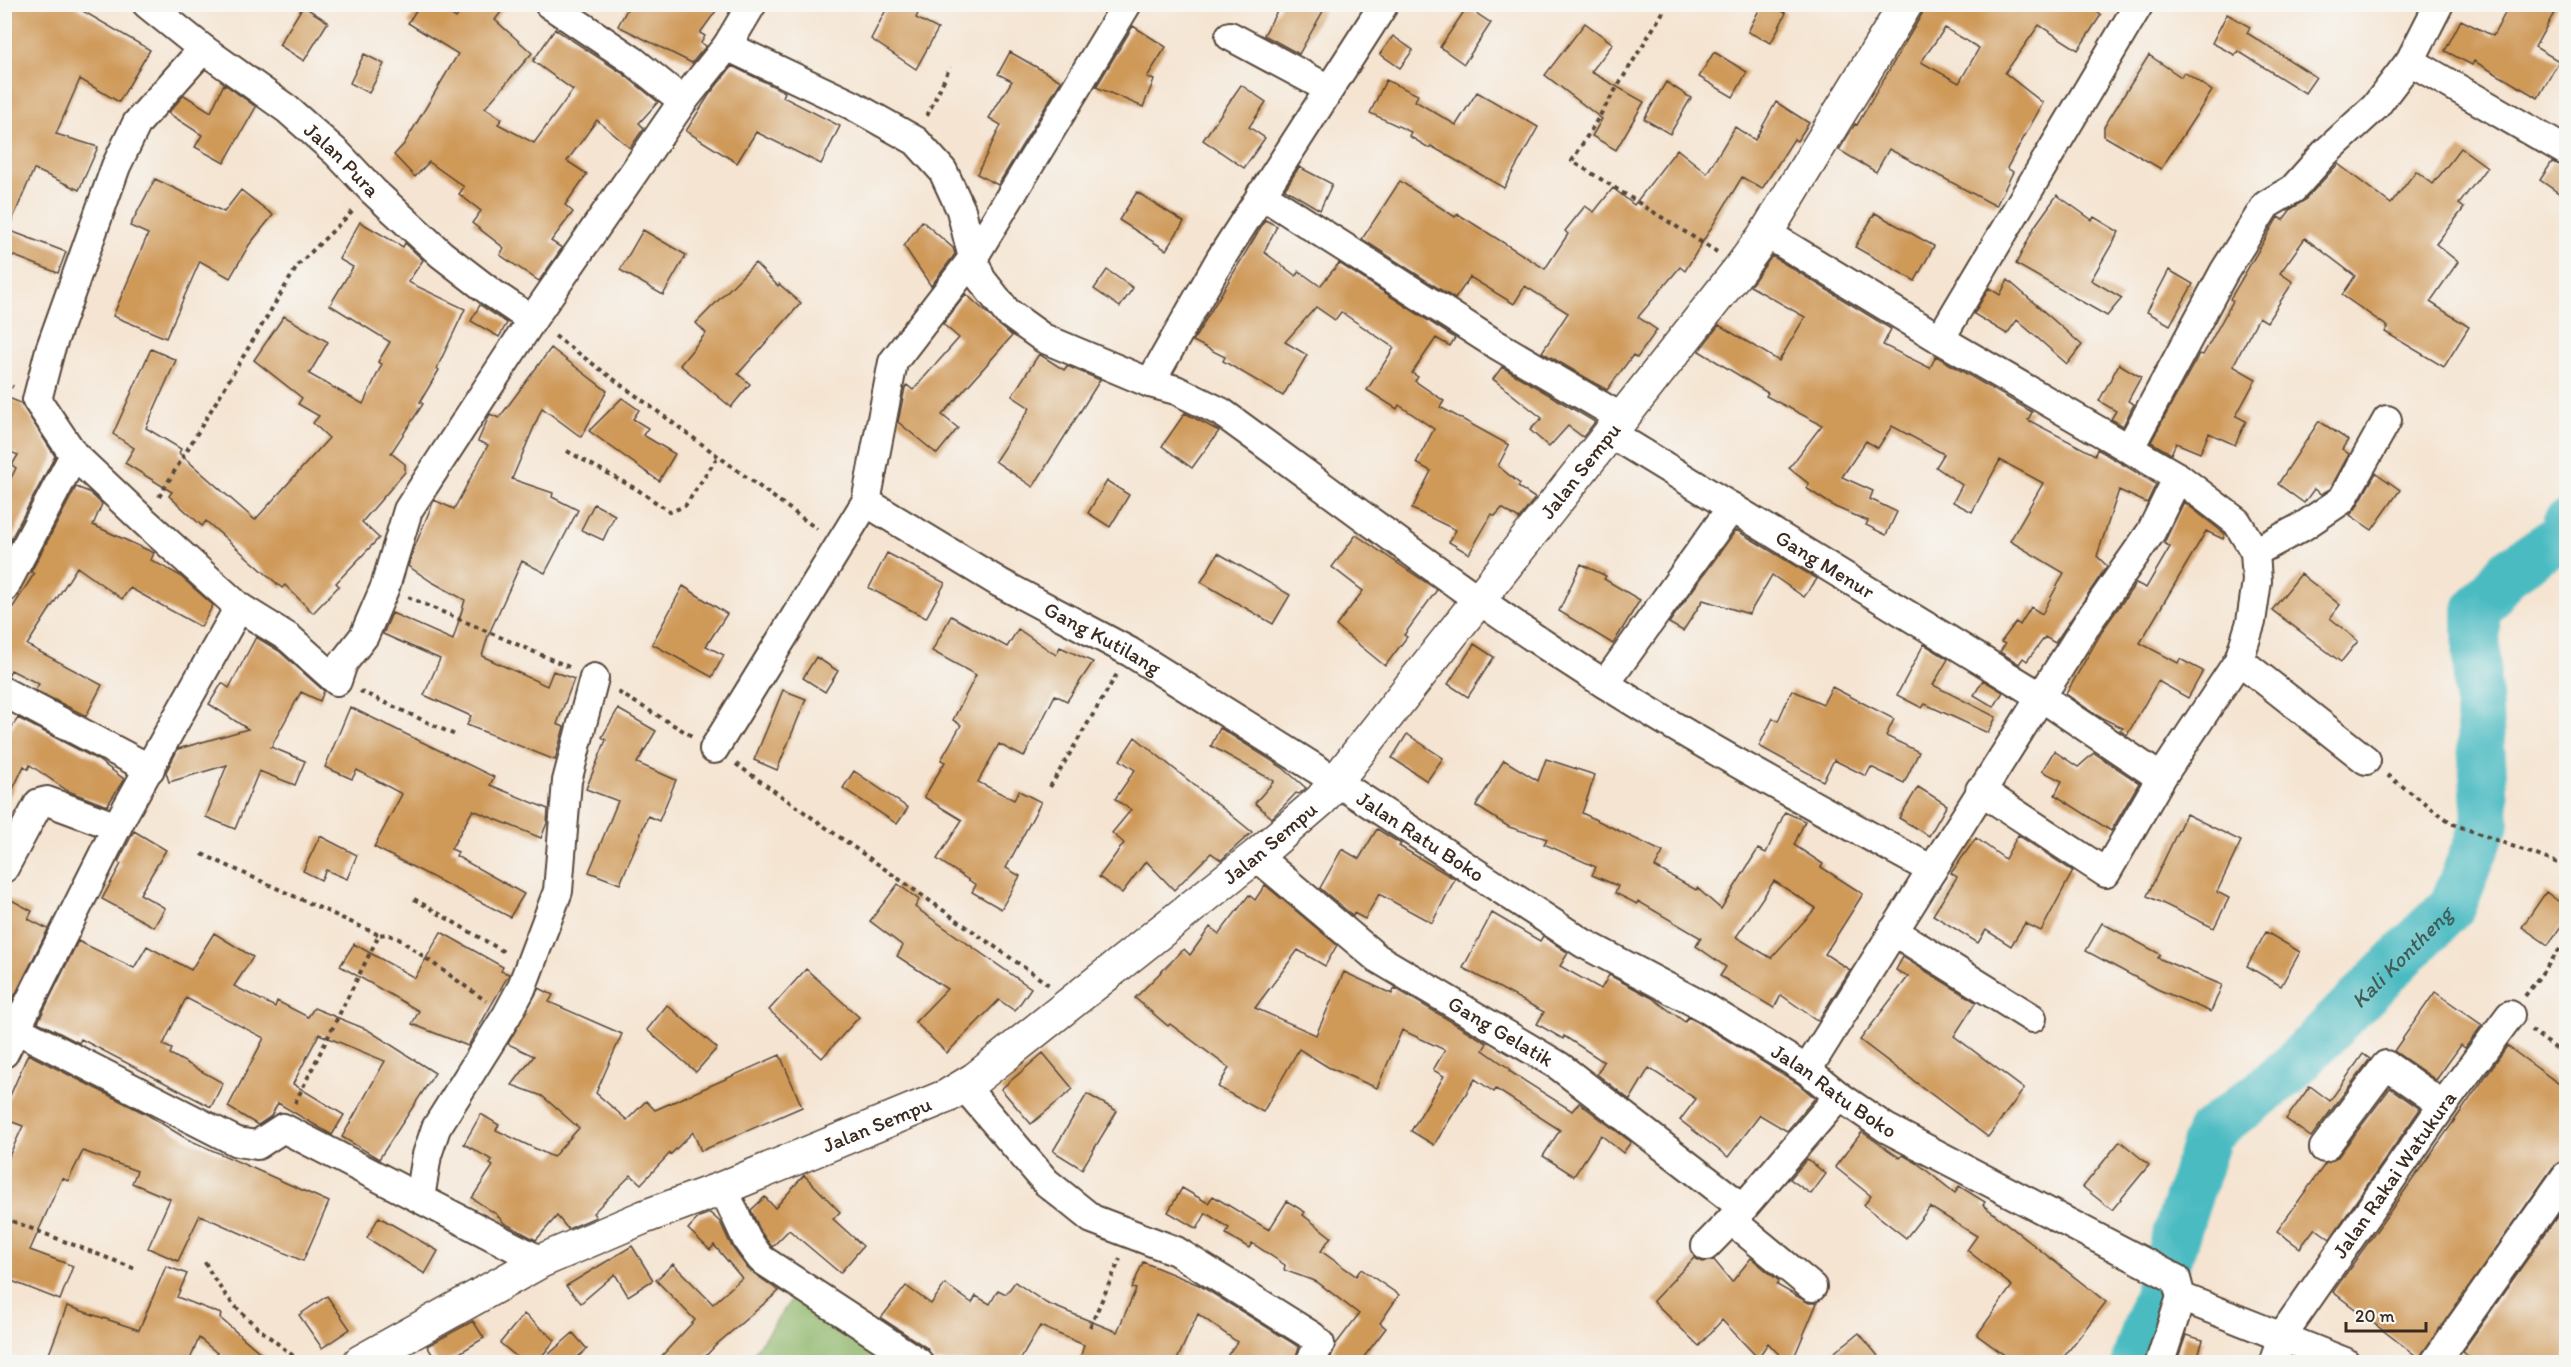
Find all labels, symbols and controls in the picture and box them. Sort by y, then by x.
street label: Jalan Pura [299,117,385,202]
street label: Jalan Sempu [1534,417,1626,524]
street label: Gang Menur [1771,524,1880,604]
street label: Gang Kutilang [1040,596,1166,680]
street label: Jalan Ratu Boko [1352,785,1489,887]
street label: Jalan Sempu [1218,796,1322,889]
water label: Kali Kontheng [2345,899,2460,1014]
street label: Gang Gelatik [1444,990,1558,1072]
street label: Jalan Ratu Boko [1767,1038,1901,1143]
street label: Jalan Rakai Watukura [2327,1086,2461,1263]
street label: Jalan Sempu [819,1091,935,1158]
scale bar [2346,1295,2426,1333]
text: 20 m [2355,1305,2395,1327]

